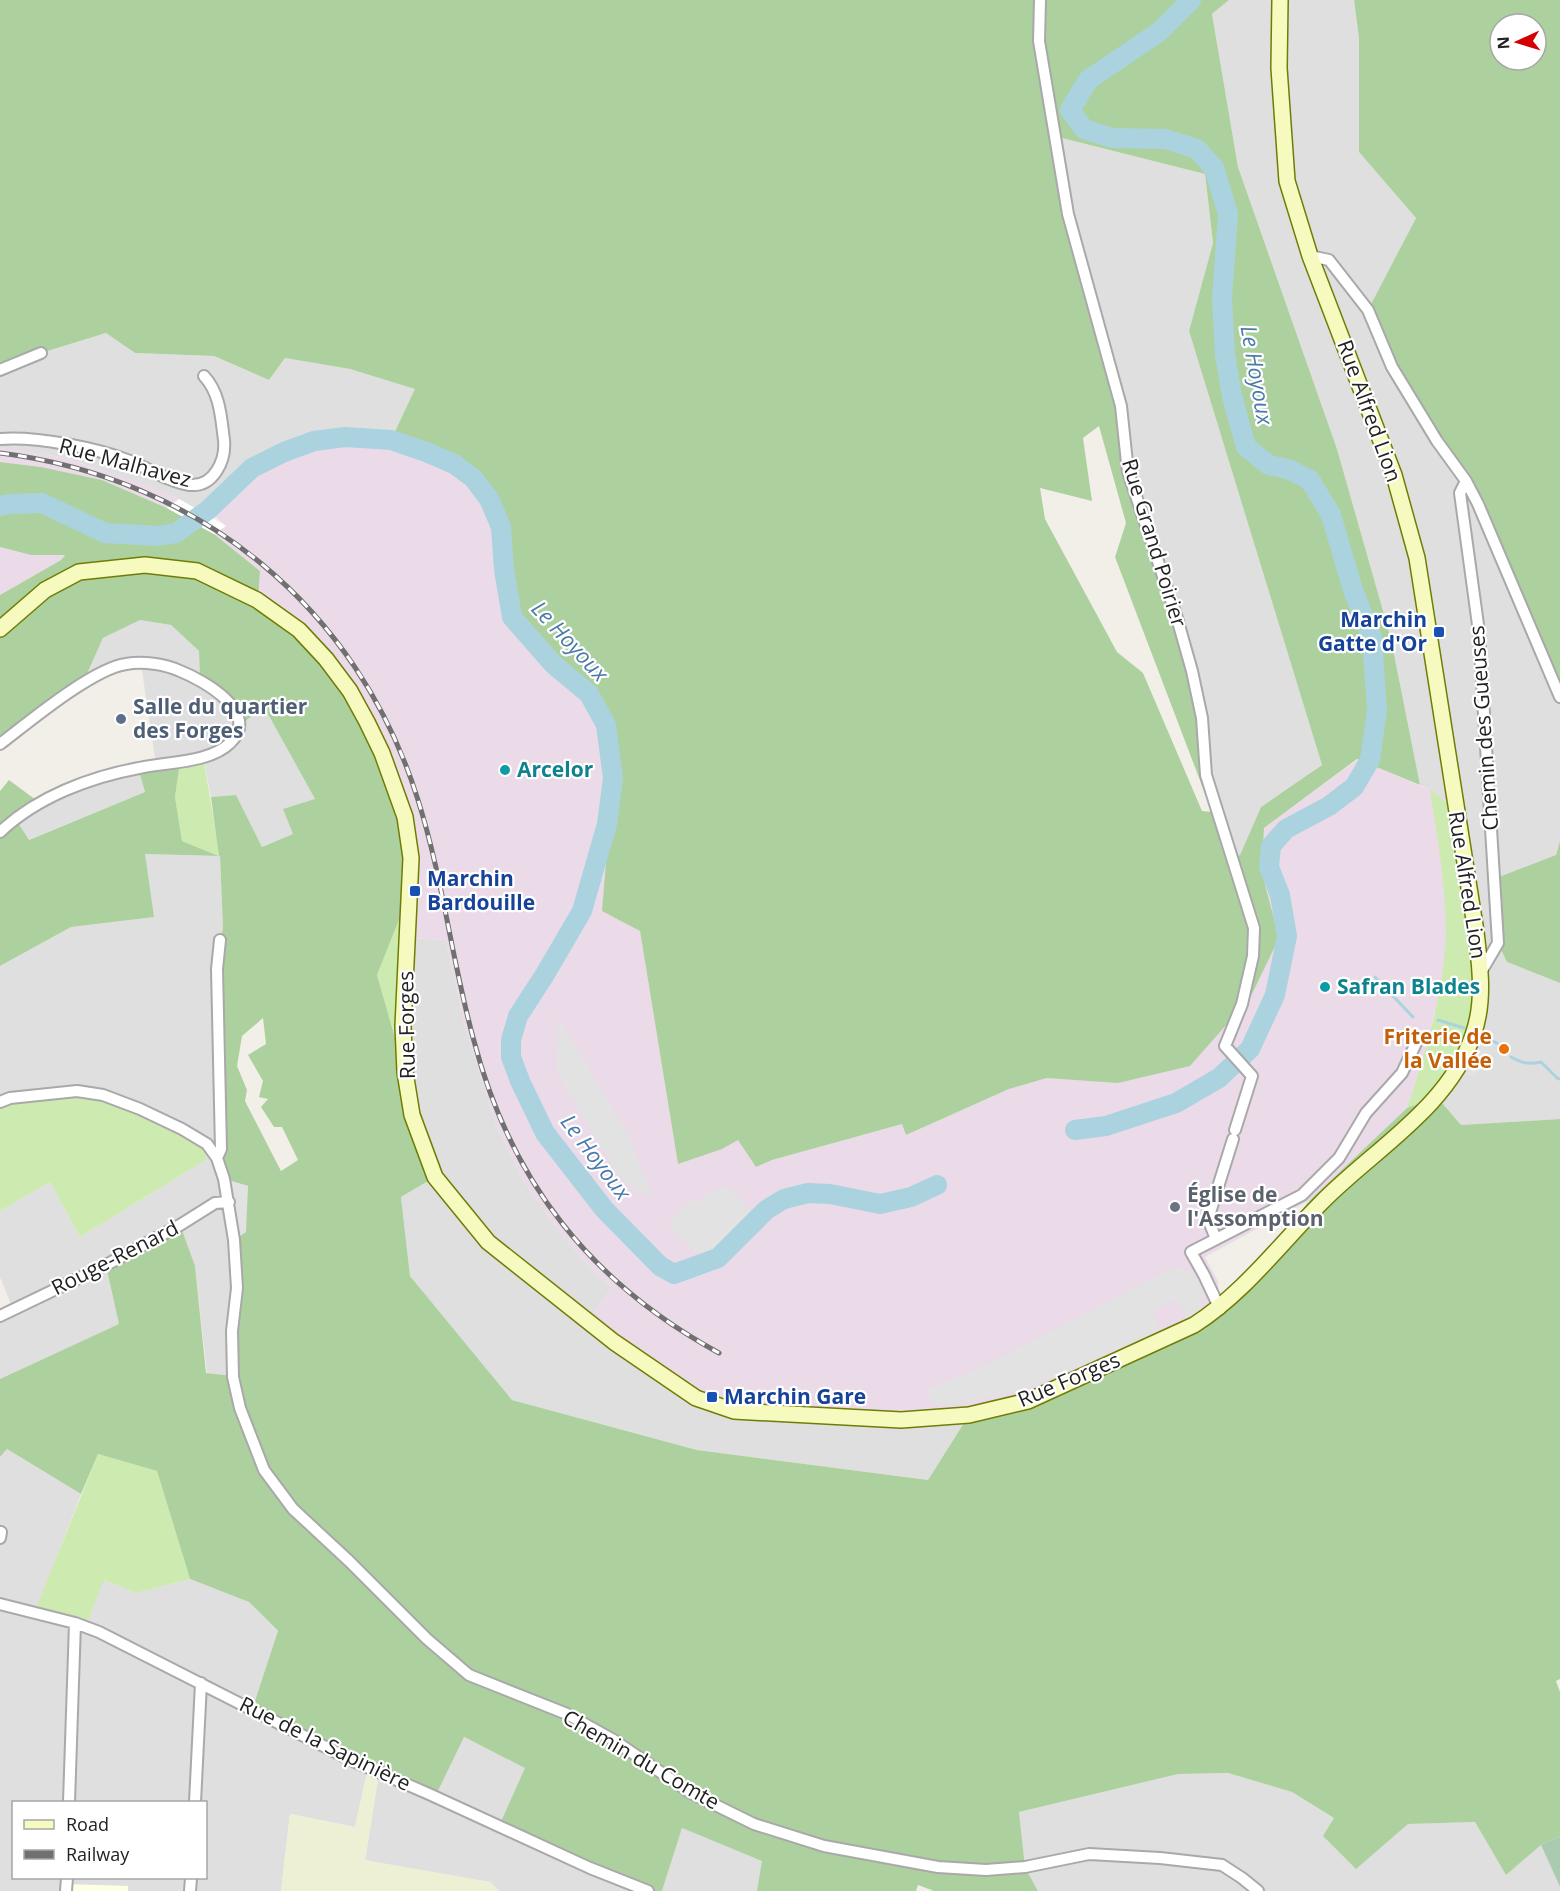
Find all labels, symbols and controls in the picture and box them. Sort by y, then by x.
north arrow [1488,12,1548,72]
text: N [1492,36,1514,50]
water label: Le Hoyoux [1235,323,1282,428]
street label: Rue Alfred Lion [1331,336,1409,486]
street label: Rue Malhavez [56,431,195,493]
street label: Rue Grand Poirier [1116,455,1194,631]
water label: Le Hoyoux [526,593,617,688]
place label: Marchin Gatte d'Or [1318,605,1427,657]
street label: Chemin des Gueuses [1462,624,1504,832]
marker: Marchin Gatte d'Or [1432,625,1446,639]
place label: Salle du quartier des Forges [133,692,308,744]
marker: Salle du quartier des Forges [114,712,128,726]
place label: Arcelor [517,755,594,783]
marker: Arcelor [498,763,512,777]
street label: Rue Alfred Lion [1442,809,1493,961]
place label: Marchin Bardouille [427,864,535,916]
marker: Marchin Bardouille [408,884,422,898]
street label: Rue Forges [391,971,421,1079]
place label: Safran Blades [1337,972,1480,1000]
marker: Safran Blades [1318,980,1332,994]
place label: Friterie de la Vallée [1384,1022,1492,1074]
marker: Friterie de la Vallée [1497,1042,1511,1056]
water label: Le Hoyoux [555,1107,640,1207]
place label: Église de l'Assomption [1187,1180,1324,1232]
marker: Église de l'Assomption [1168,1200,1182,1214]
street label: Rouge-Renard [46,1213,183,1301]
street label: Rue Forges [1013,1345,1124,1413]
place label: Marchin Gare [724,1382,866,1410]
marker: Marchin Gare [705,1390,719,1404]
street label: Rue de la Sapinière [235,1689,416,1797]
street label: Chemin du Comte [558,1703,725,1815]
legend [12,1801,207,1879]
text: Road [66,1812,109,1836]
text: Railway [66,1842,130,1866]

